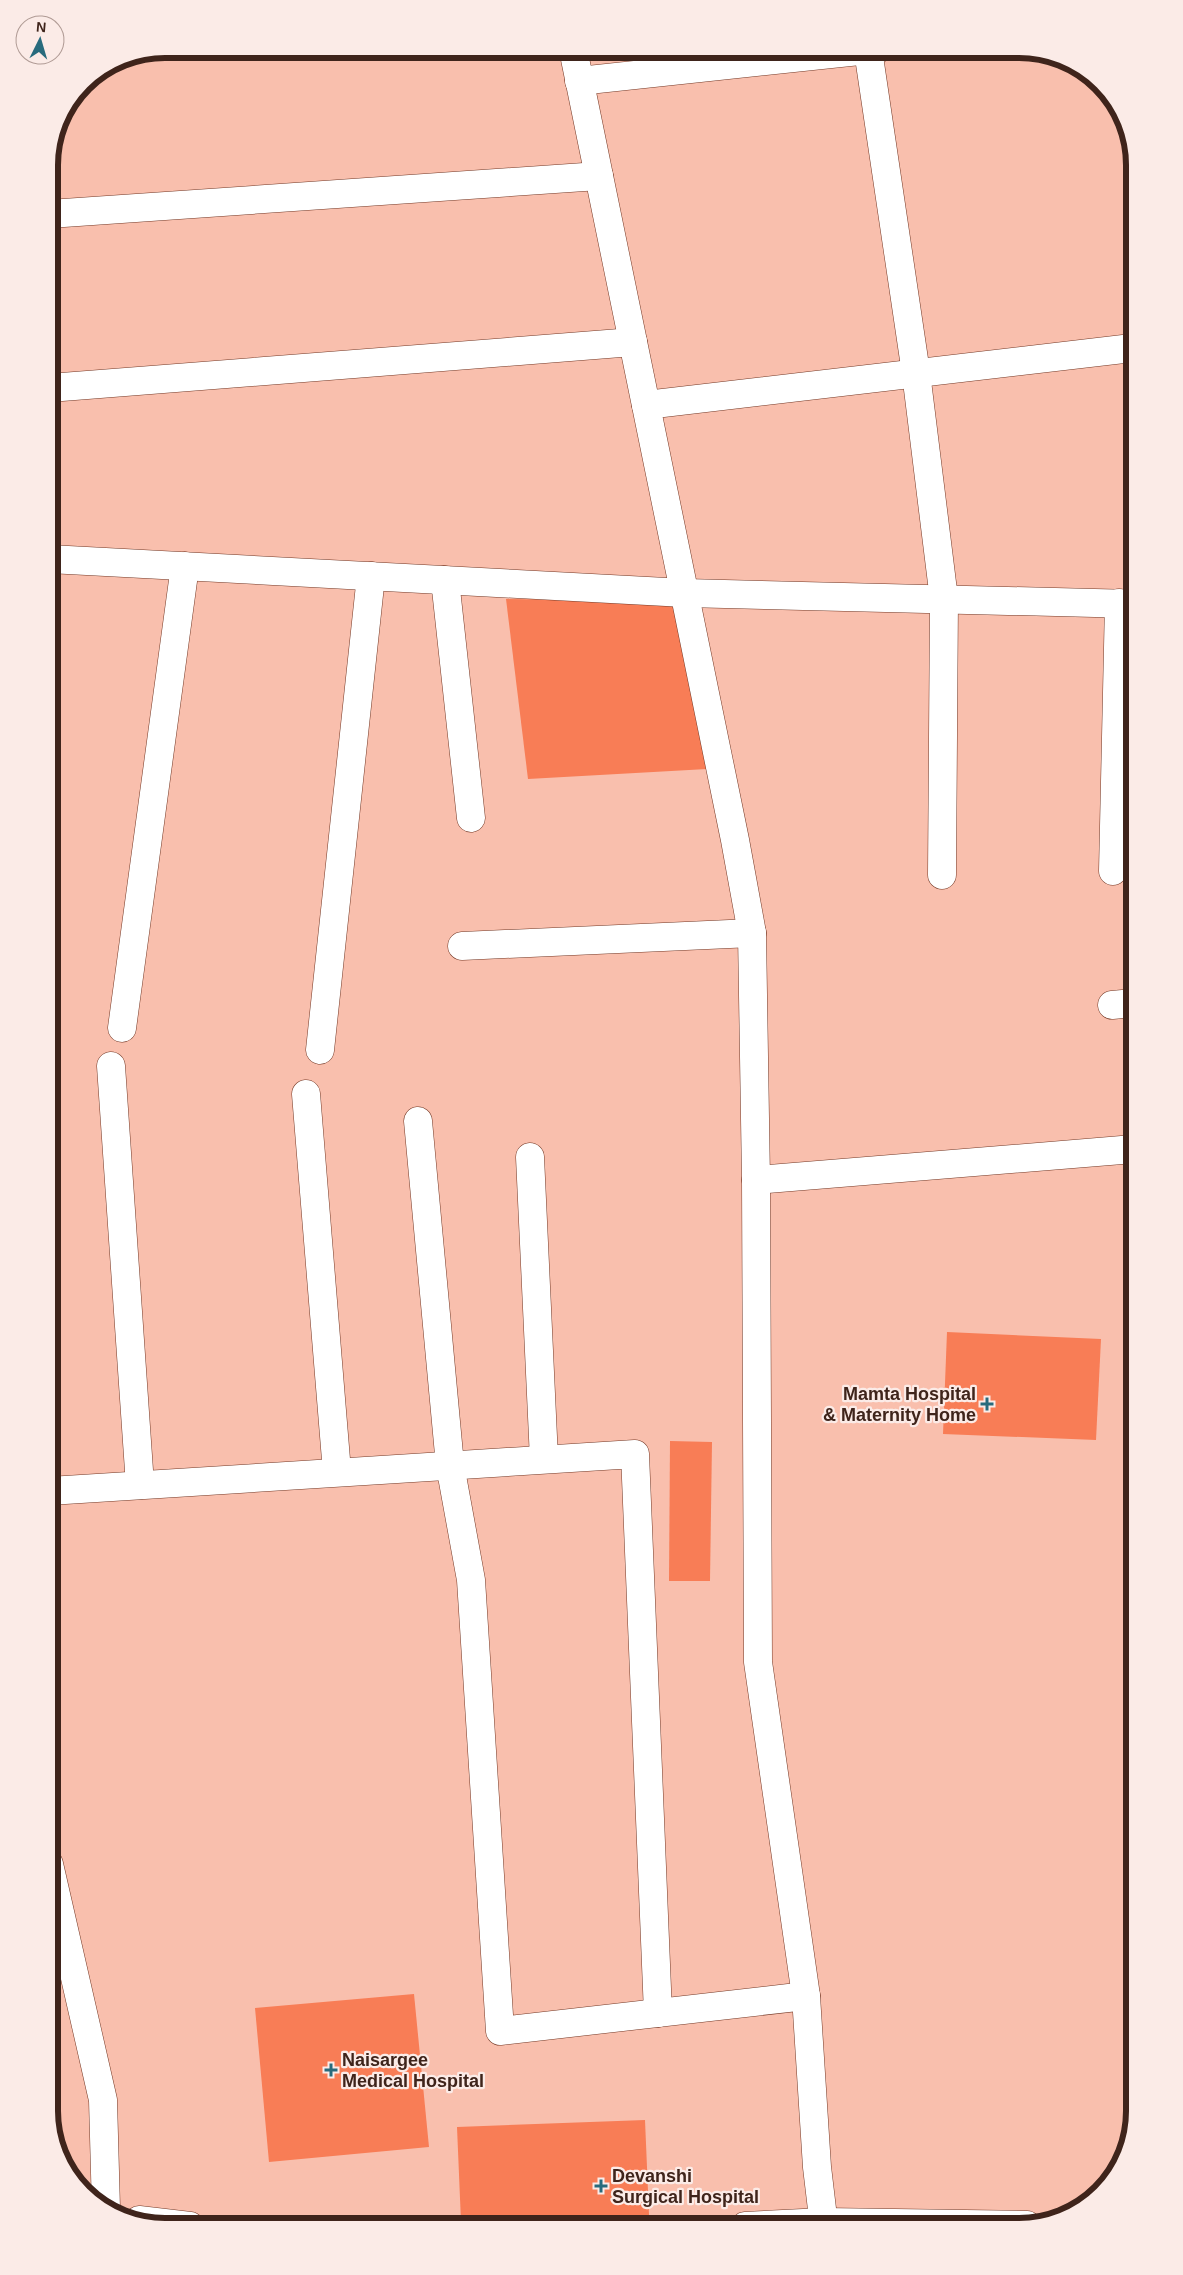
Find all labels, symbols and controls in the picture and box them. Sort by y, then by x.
north arrow [15,15,65,65]
text: N [35,19,47,35]
place label: Mamta Hospital & Maternity Home [823,1384,976,1425]
marker: Mamta Hospital & Maternity Home [980,1397,994,1411]
place label: Naisargee Medical Hospital [342,2050,484,2091]
marker: Naisargee Medical Hospital [324,2063,338,2077]
place label: Devanshi Surgical Hospital [612,2166,759,2207]
marker: Devanshi Surgical Hospital [594,2179,608,2193]

